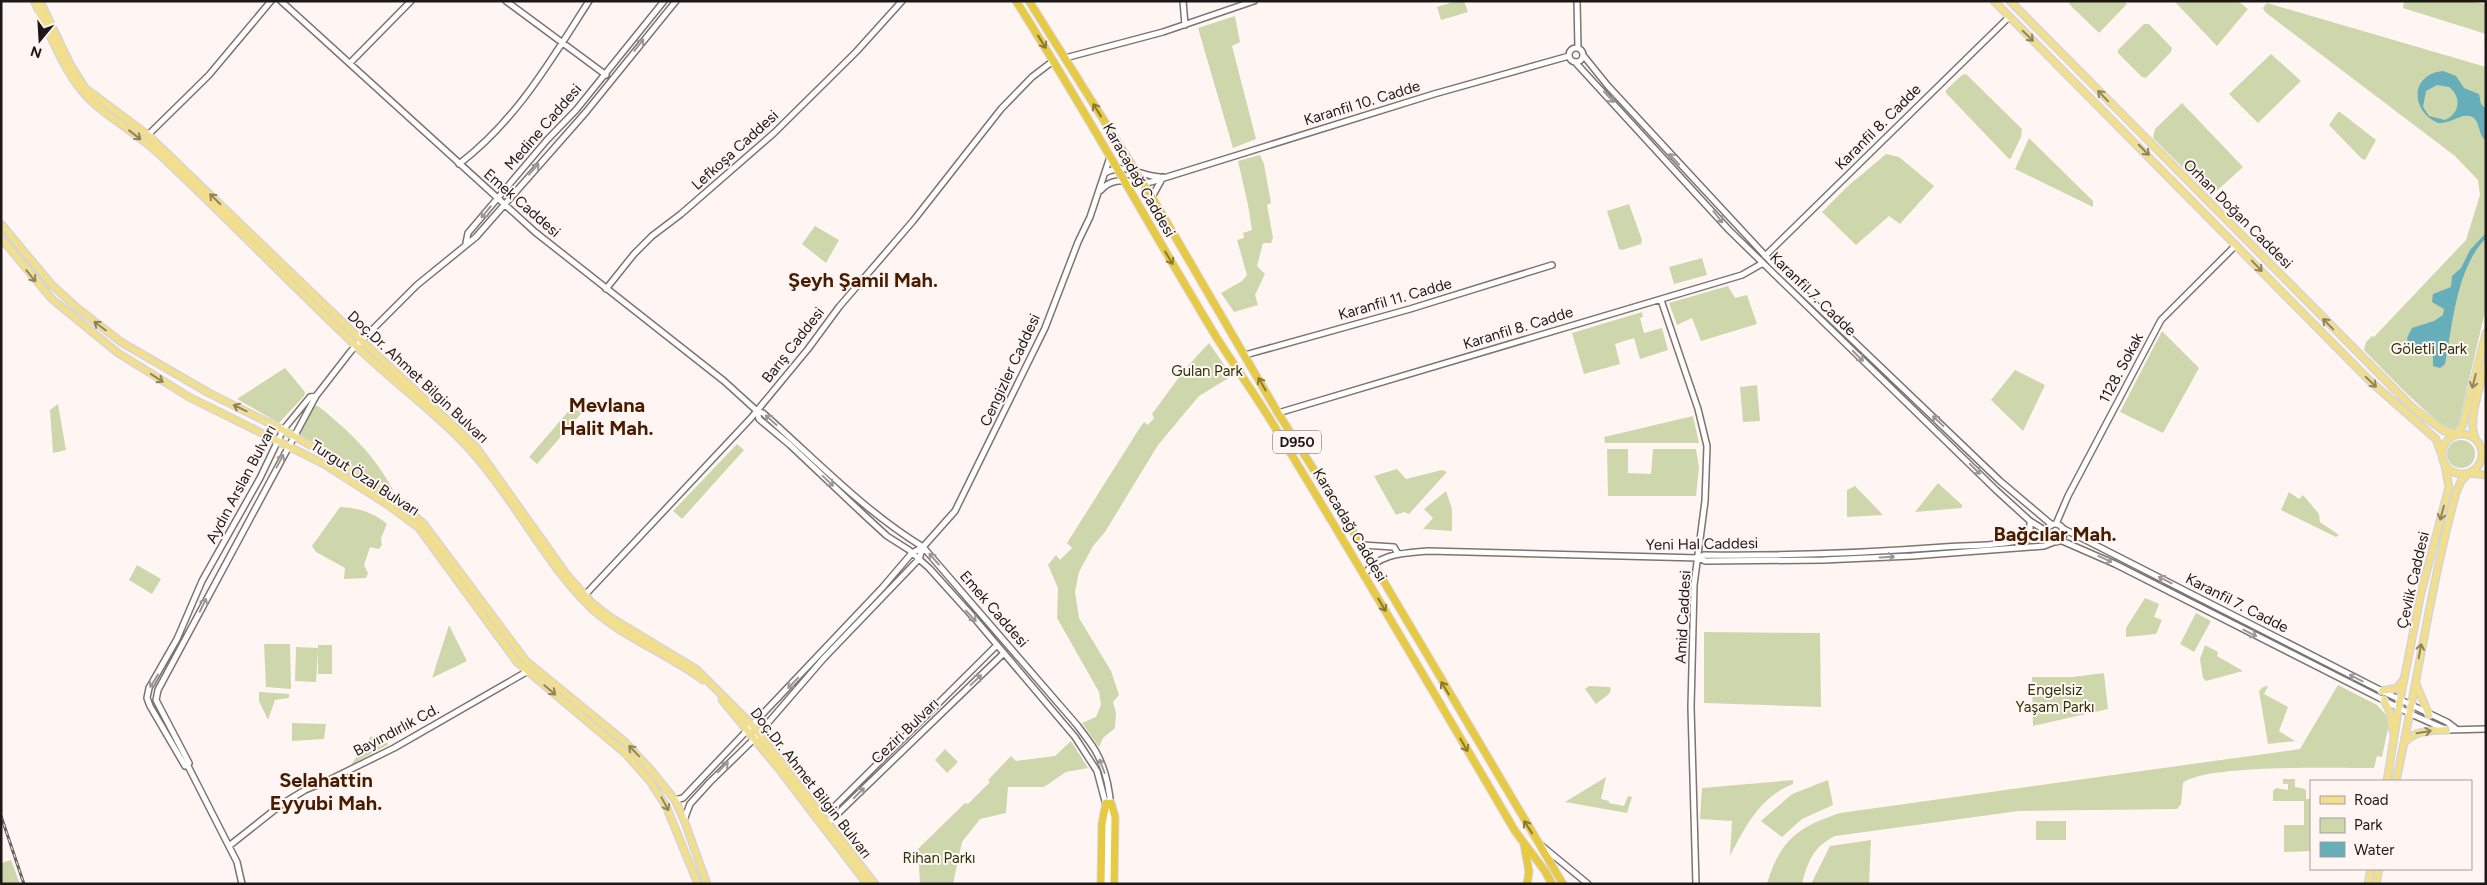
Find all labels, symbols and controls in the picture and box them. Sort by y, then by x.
north arrow [15,15,65,65]
one-way arrow [2022,30,2035,42]
one-way arrow [1037,35,1047,49]
one-way arrow [633,39,644,52]
text: N [28,42,44,62]
street label: Karanfil 10. Cadde [1302,77,1422,129]
street label: Medine Caddesi [501,80,585,174]
street label: Karanfil 8. Cadde [1831,80,1925,174]
one-way arrow [2097,89,2109,102]
one-way arrow [1603,91,1614,104]
one-way arrow [1092,103,1102,117]
street label: Lefkoşa Caddesi [688,106,782,194]
street label: Karacadağ Caddesi [1099,120,1179,240]
one-way arrow [128,129,141,140]
one-way arrow [2137,144,2149,156]
one-way arrow [1669,152,1680,165]
street label: Orhan Doğan Caddesi [2180,156,2296,272]
one-way arrow [529,163,540,176]
street label: Emek Caddesi [480,165,564,241]
one-way arrow [209,194,221,206]
one-way arrow [480,205,491,218]
one-way arrow [1713,210,1724,223]
street label: Karanfil 7. Cadde [1766,248,1860,340]
one-way arrow [1164,250,1174,264]
one-way arrow [2251,260,2263,272]
district label: Şeyh Şamil Mah. [788,268,938,292]
one-way arrow [26,269,37,282]
street label: Karanfil 11. Cadde [1336,274,1454,324]
street label: Karanfil 8. Cadde [1461,303,1575,353]
street label: Barış Caddesi [758,304,828,386]
street label: Doç.Dr. Ahmet Bilgin Bulvarı [344,307,492,447]
street label: Cengizler Caddesi [976,311,1044,429]
one-way arrow [2322,317,2334,330]
one-way arrow [94,320,107,331]
street label: 1128. Sokak [2095,329,2147,406]
park label: Göletli Park [2391,340,2468,358]
one-way arrow [1852,350,1864,362]
park label: Gulan Park [1171,362,1243,380]
one-way arrow [2469,372,2478,388]
one-way arrow [149,374,163,384]
one-way arrow [2365,376,2378,388]
one-way arrow [1256,378,1266,392]
district label: Mevlana Halit Mah. [561,393,653,440]
one-way arrow [232,403,247,413]
one-way arrow [765,415,778,426]
one-way arrow [1932,415,1945,427]
street label: Aydın Arslan Bulvarı [202,422,280,546]
road number: D950 [1273,431,1321,454]
street label: Turgut Özal Bulvarı [307,436,423,520]
one-way arrow [276,454,285,469]
one-way arrow [1969,463,1982,475]
street label: Karacadağ Caddesi [1309,465,1391,585]
one-way arrow [822,475,834,487]
one-way arrow [2437,505,2446,521]
district label: Bağcılar Mah. [1993,522,2117,546]
street label: Çevlik Caddesi [2393,530,2433,630]
street label: Yeni Hal Caddesi [1646,534,1758,554]
one-way arrow [928,553,940,566]
one-way arrow [1879,553,1895,562]
one-way arrow [2097,555,2112,565]
street label: Emek Caddesi [956,567,1032,651]
street label: Karanfil 7. Cadde [2183,569,2291,637]
street label: Amid Caddesi [1672,570,1694,664]
one-way arrow [2158,575,2173,584]
one-way arrow [199,597,209,612]
one-way arrow [1378,597,1388,611]
one-way arrow [965,609,977,622]
one-way arrow [2242,628,2257,638]
one-way arrow [2416,643,2426,659]
one-way arrow [2349,673,2364,682]
one-way arrow [148,674,158,688]
one-way arrow [969,674,982,686]
one-way arrow [787,676,799,689]
one-way arrow [1440,681,1450,695]
park label: Engelsiz Yaşam Parkı [2016,681,2095,716]
one-way arrow [544,685,557,696]
street label: Ceziri Bulvarı [868,694,942,768]
street label: Bayındırlık Cd. [350,700,442,760]
street label: Doç.Dr. Ahmet Bilgin Bulvarı [747,704,875,862]
one-way arrow [2415,727,2431,737]
one-way arrow [1459,738,1469,752]
one-way arrow [628,746,640,758]
one-way arrow [1097,759,1106,774]
one-way arrow [717,762,729,774]
district label: Selahattin Eyyubi Mah. [270,768,382,815]
legend [2310,780,2472,870]
one-way arrow [853,787,865,800]
text: Road [2354,791,2389,809]
one-way arrow [661,796,670,811]
text: Park [2354,816,2383,834]
one-way arrow [1523,821,1533,835]
text: Water [2354,841,2394,859]
park label: Rihan Parkı [903,849,975,867]

